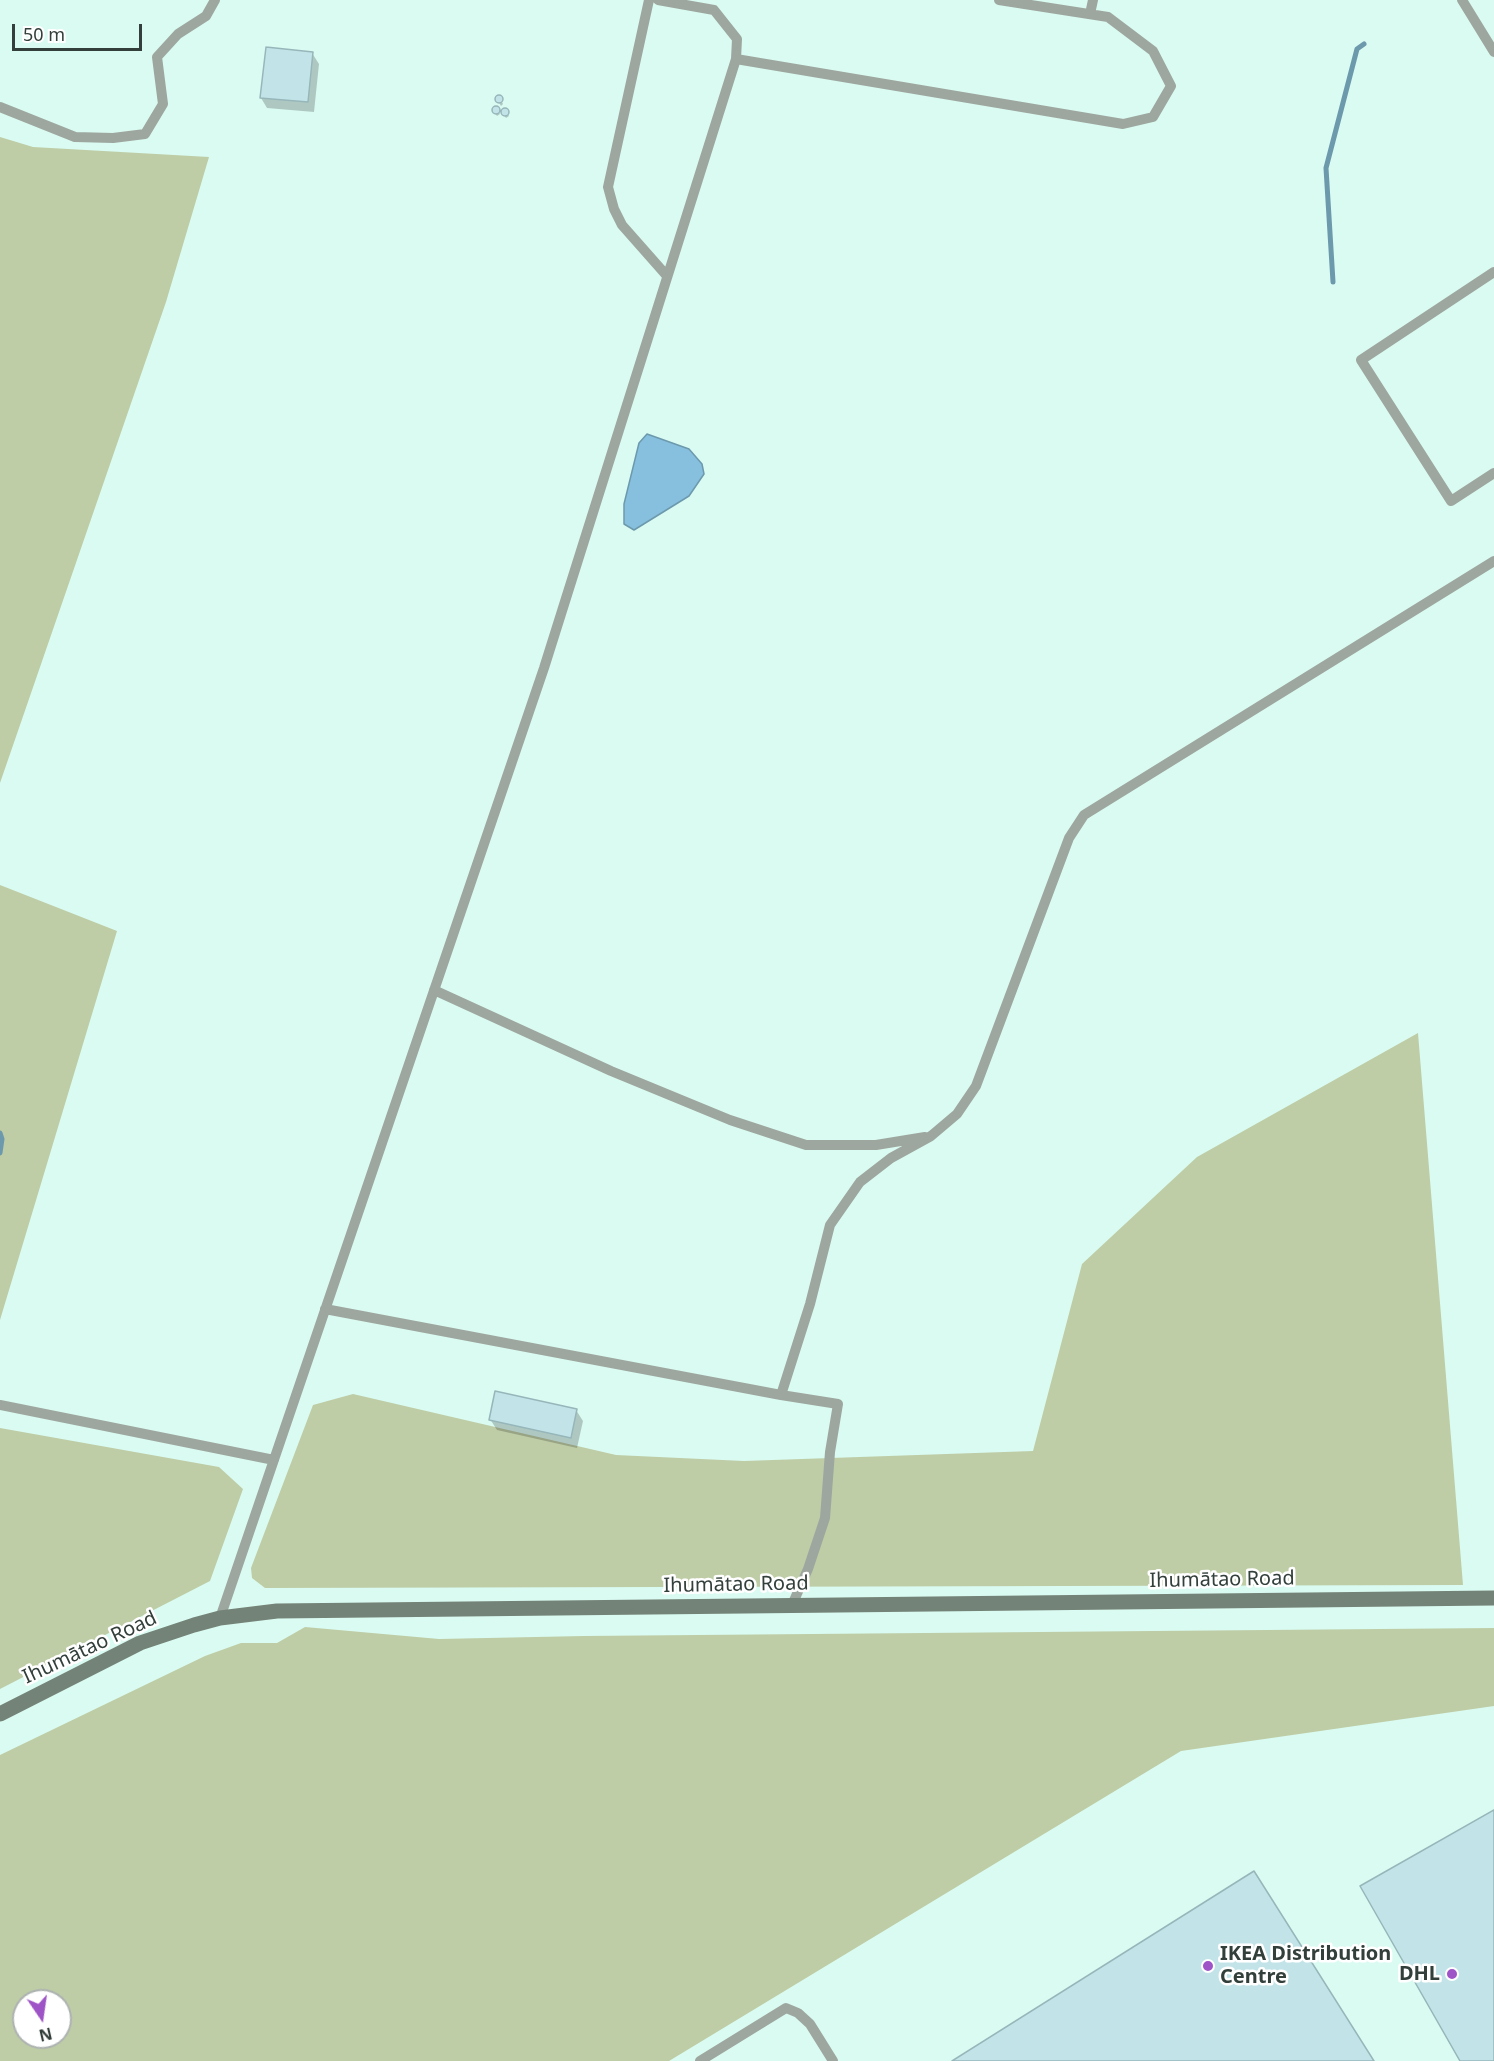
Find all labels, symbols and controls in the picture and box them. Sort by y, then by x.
scale bar [15,12,146,50]
text: 50 m [23,22,65,46]
street label: Ihumātao Road [1149,1567,1295,1593]
street label: Ihumātao Road [663,1572,809,1598]
street label: Ihumātao Road [19,1606,161,1690]
place label: IKEA Distribution Centre [1220,1942,1391,1989]
marker: IKEA Distribution Centre [1201,1959,1215,1973]
place label: DHL [1399,1962,1440,1986]
marker: DHL [1445,1967,1459,1981]
north arrow [12,1989,72,2049]
text: N [37,2022,54,2047]

